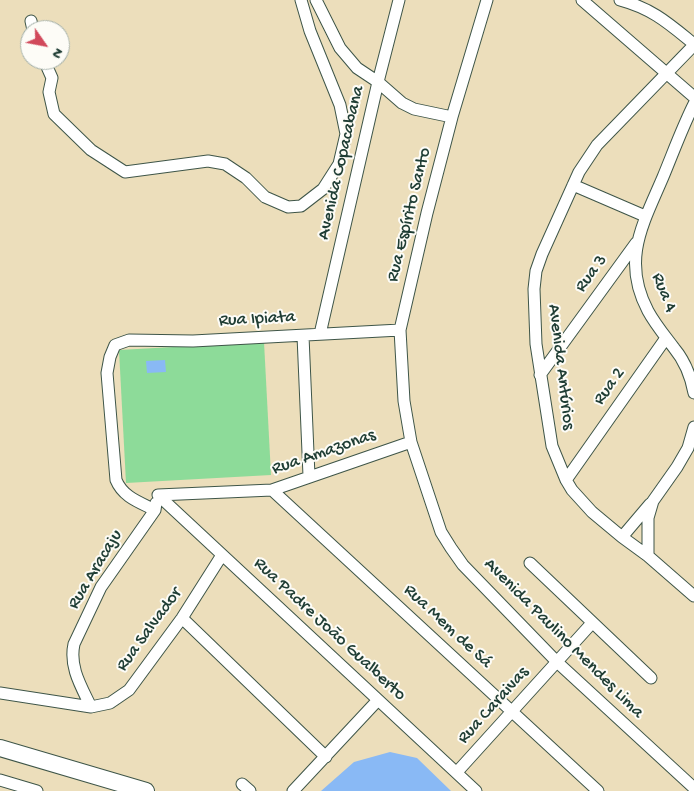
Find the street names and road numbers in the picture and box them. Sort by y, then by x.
street label: Avenida Copacabana [314,84,370,242]
street label: Rua Espírito Santo [383,146,437,284]
street label: Rua 3 [571,251,613,297]
street label: Rua 4 [645,270,681,316]
street label: Avenida Antúrios [542,303,578,431]
street label: Rua Ipiata [218,307,296,333]
street label: Rua 2 [589,364,631,410]
street label: Rua Amazonas [269,425,379,481]
street label: Rua Aracaju [64,526,128,614]
street label: Rua Padre João Gualberto [248,554,410,706]
street label: Avenida Paulino Mendes Lima [478,554,648,724]
street label: Rua Mem de Sá [398,580,496,674]
street label: Rua Salvador [112,584,188,676]
street label: Rua Caraivas [454,663,534,749]

